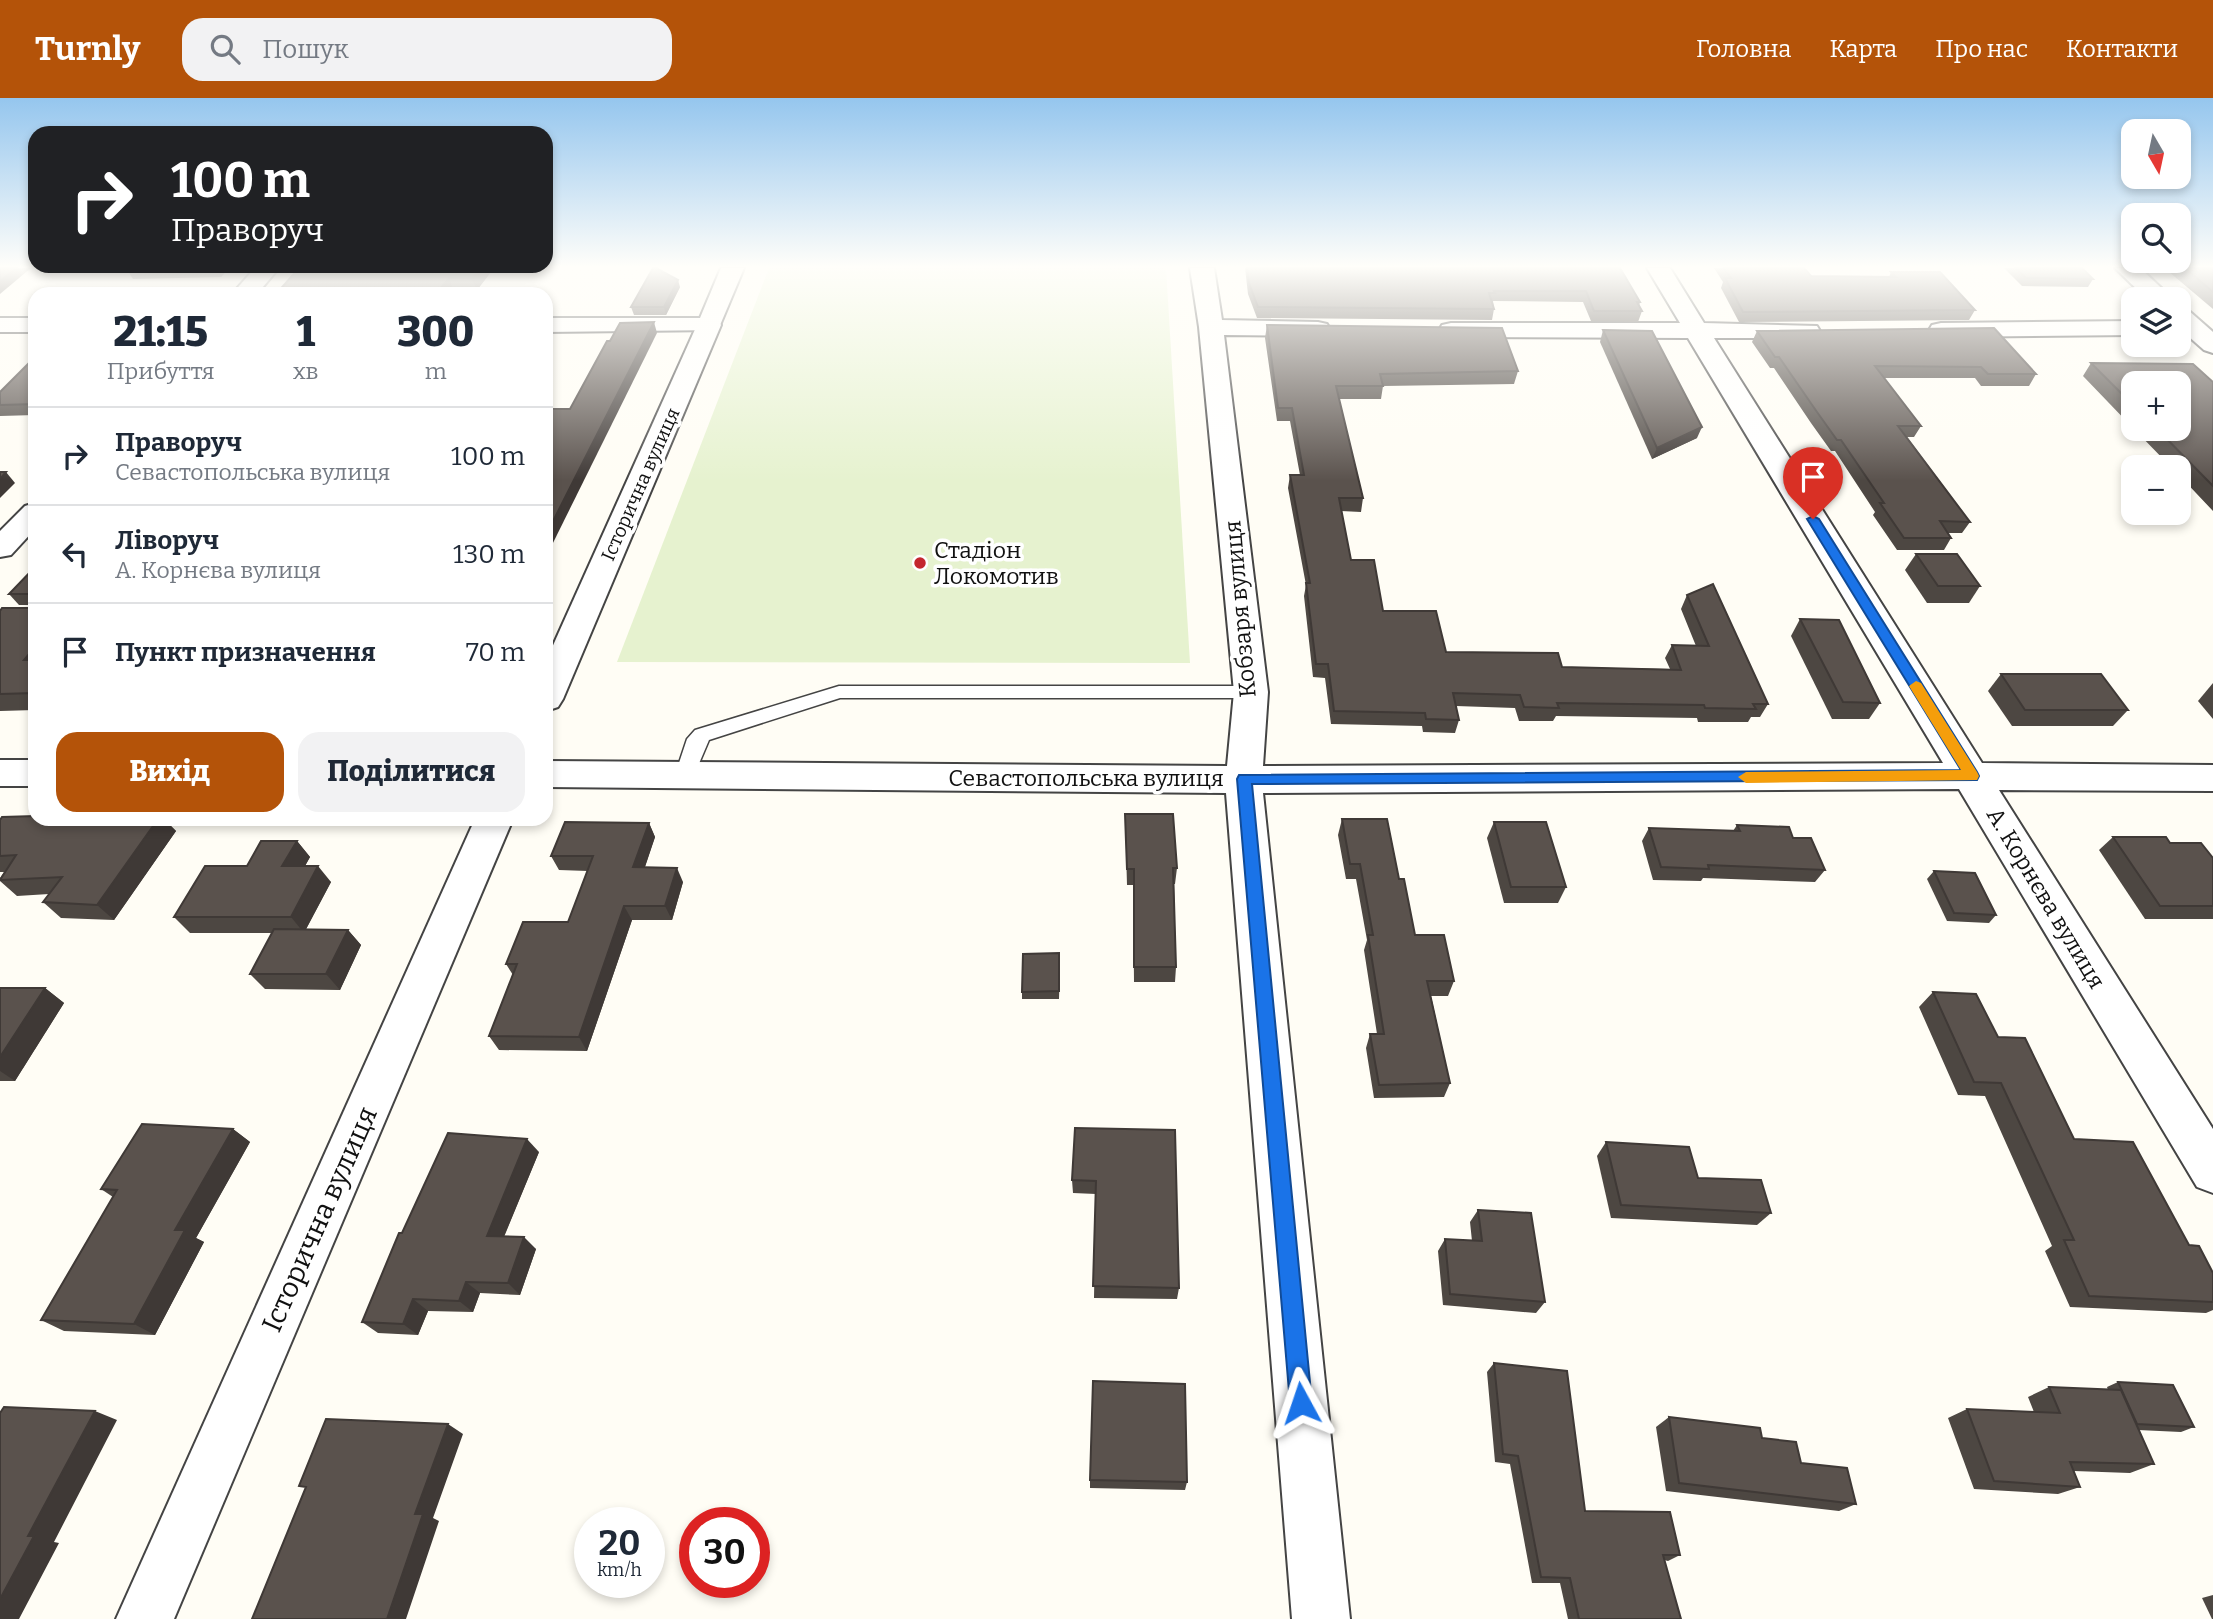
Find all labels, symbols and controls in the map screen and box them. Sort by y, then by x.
search box [182,18,672,81]
text: Turnly [35,29,140,69]
icon: search [206,30,244,68]
text: Пошук [262,34,349,65]
text: Головна [1696,35,1791,63]
text: Карта [1829,35,1897,63]
text: Про нас [1935,35,2028,63]
text: Контакти [2066,35,2178,63]
north arrow [2121,119,2191,189]
map controls [2121,119,2191,525]
text: 100 m [171,151,310,210]
icon: right [56,154,147,245]
button: search [2121,203,2191,273]
text: Праворуч [171,211,324,249]
button: layers [2121,287,2191,357]
text: 21:15 [113,307,208,357]
text: 1 [296,307,315,357]
text: 300 [397,307,474,357]
text: Прибуття [107,357,214,385]
text: хв [293,357,318,385]
text: m [425,357,447,385]
button: + [2121,371,2191,441]
street label: Історична вулиця [596,404,684,564]
text: Праворуч [115,427,242,458]
icon: right [56,437,94,475]
text: 100 m [451,441,525,472]
pin [1783,447,1843,519]
button: − [2121,455,2191,525]
text: Севастопольська вулиця [115,458,390,486]
icon: arrive [1794,458,1832,496]
street label: Кобзаря вулиця [1218,519,1262,699]
text: Ліворуч [115,525,219,556]
icon: left [56,535,94,573]
place label: Стадіон Локомотив [934,536,1059,590]
text: 130 m [453,539,525,570]
marker: Стадіон Локомотив [912,555,928,571]
text: А. Корнєва вулиця [115,556,321,584]
icon: arrive [56,633,94,671]
text: Пункт призначення [115,637,376,668]
text: 70 m [466,637,525,668]
button: Вихід [56,732,284,812]
button: Поділитися [298,732,525,812]
street label: Севастопольська вулиця [948,764,1224,792]
street label: А. Корнєва вулиця [1981,802,2111,994]
street label: Історична вулиця [255,1102,384,1337]
position arrow [1264,1366,1338,1440]
speed limit sign: 30 [679,1507,770,1598]
text: 20 [599,1522,640,1564]
text: km/h [597,1559,642,1581]

